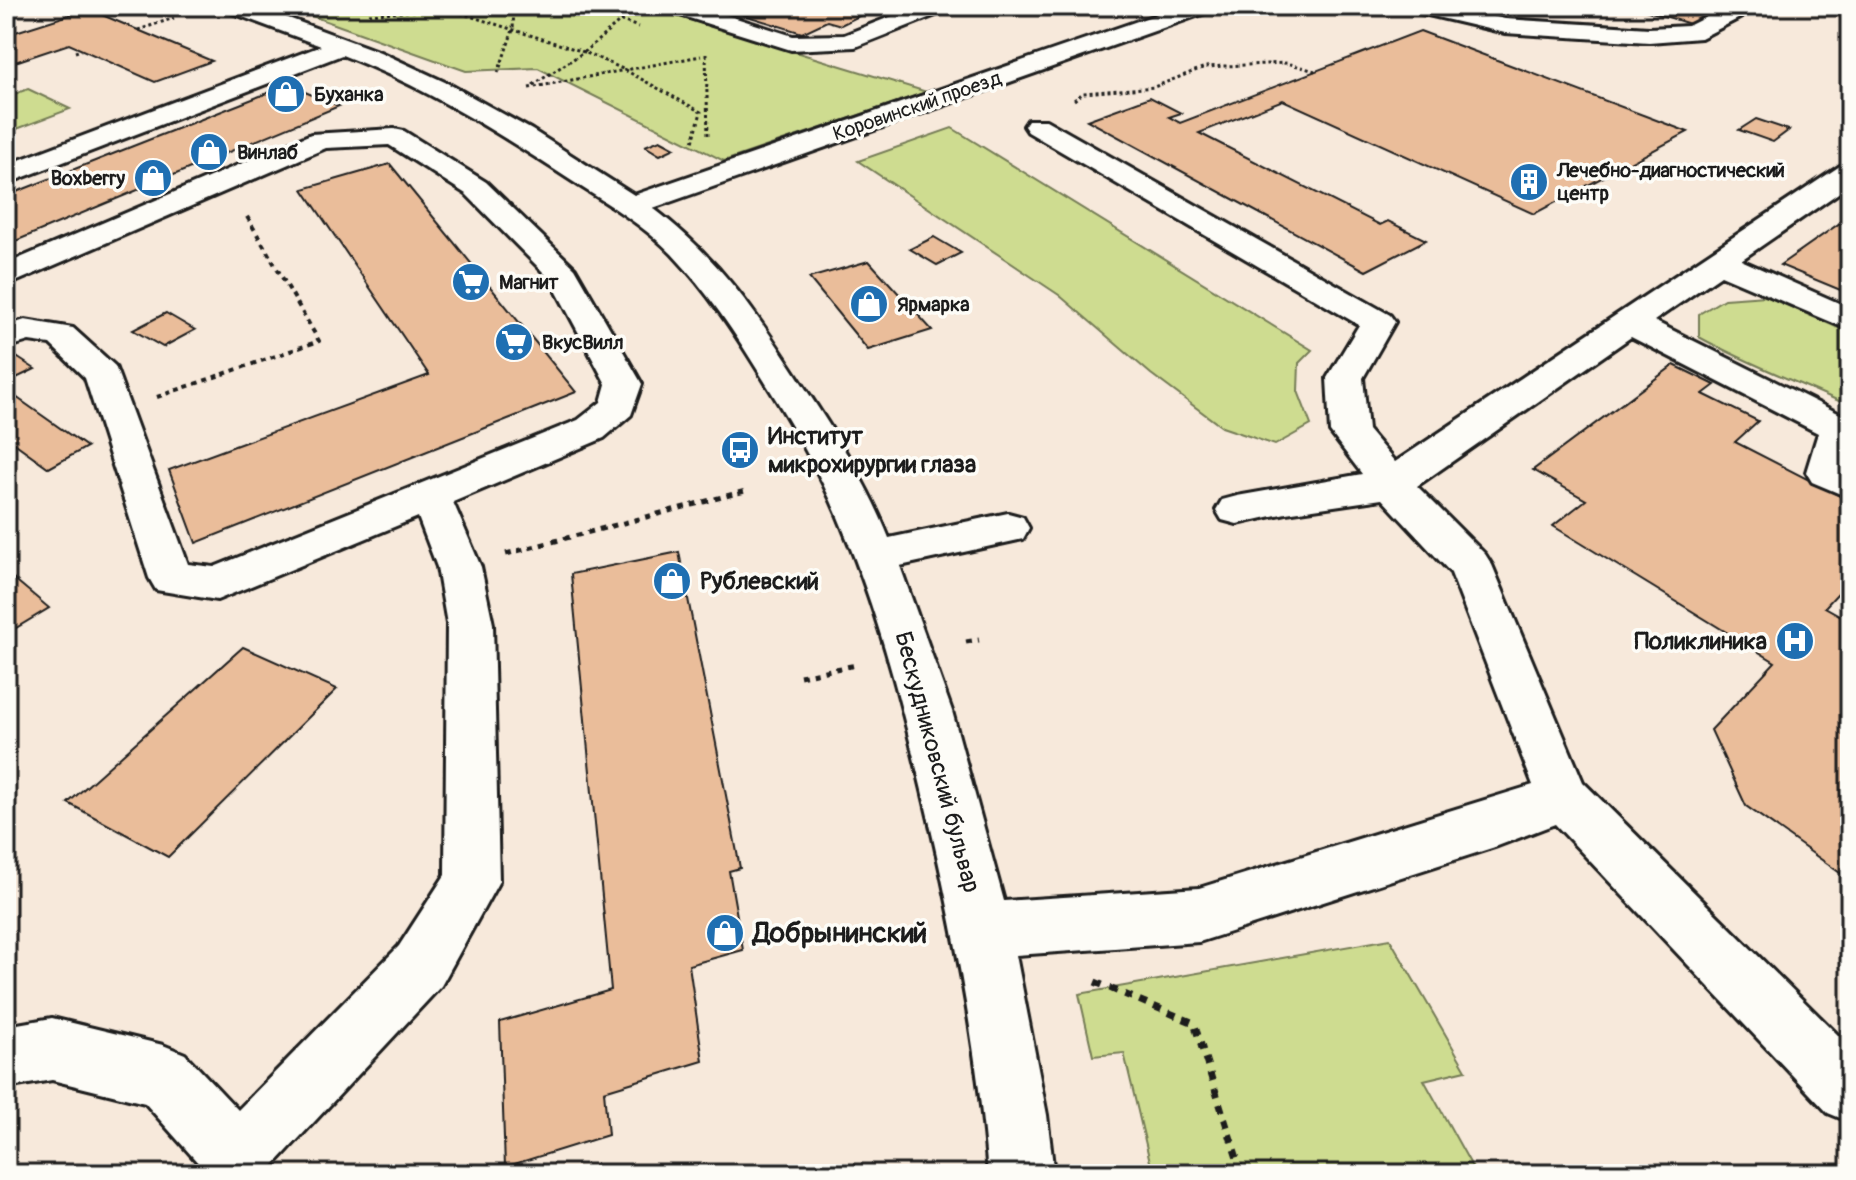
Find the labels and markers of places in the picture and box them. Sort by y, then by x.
shop icon: Буханка [265,73,307,115]
place label: Буханка [314,82,383,107]
shop icon: Винлаб [188,131,230,173]
place label: Винлаб [237,140,298,165]
shop icon: Boxberry [132,157,174,199]
place label: Лечебно-диагностический центр [1556,158,1785,206]
building icon: Лечебно-диагностический центр [1508,161,1550,203]
place label: Boxberry [51,166,125,191]
supermarket icon: Магнит [450,261,492,303]
place label: Магнит [499,270,559,295]
shop icon: Ярмарка [848,283,890,325]
place label: Ярмарка [897,292,970,317]
supermarket icon: ВкусВилл [493,321,535,363]
place label: ВкусВилл [542,330,624,355]
place label: Институт микрохирургии глаза [768,422,976,479]
bus stop icon: Институт микрохирургии глаза [719,429,761,471]
shop icon: Рублевский [651,560,693,602]
place label: Рублевский [700,567,819,596]
hospital icon: Поликлиника [1774,620,1816,662]
place label: Поликлиника [1635,627,1767,656]
shop icon: Добрынинский [704,912,746,954]
place label: Добрынинский [751,916,927,951]

